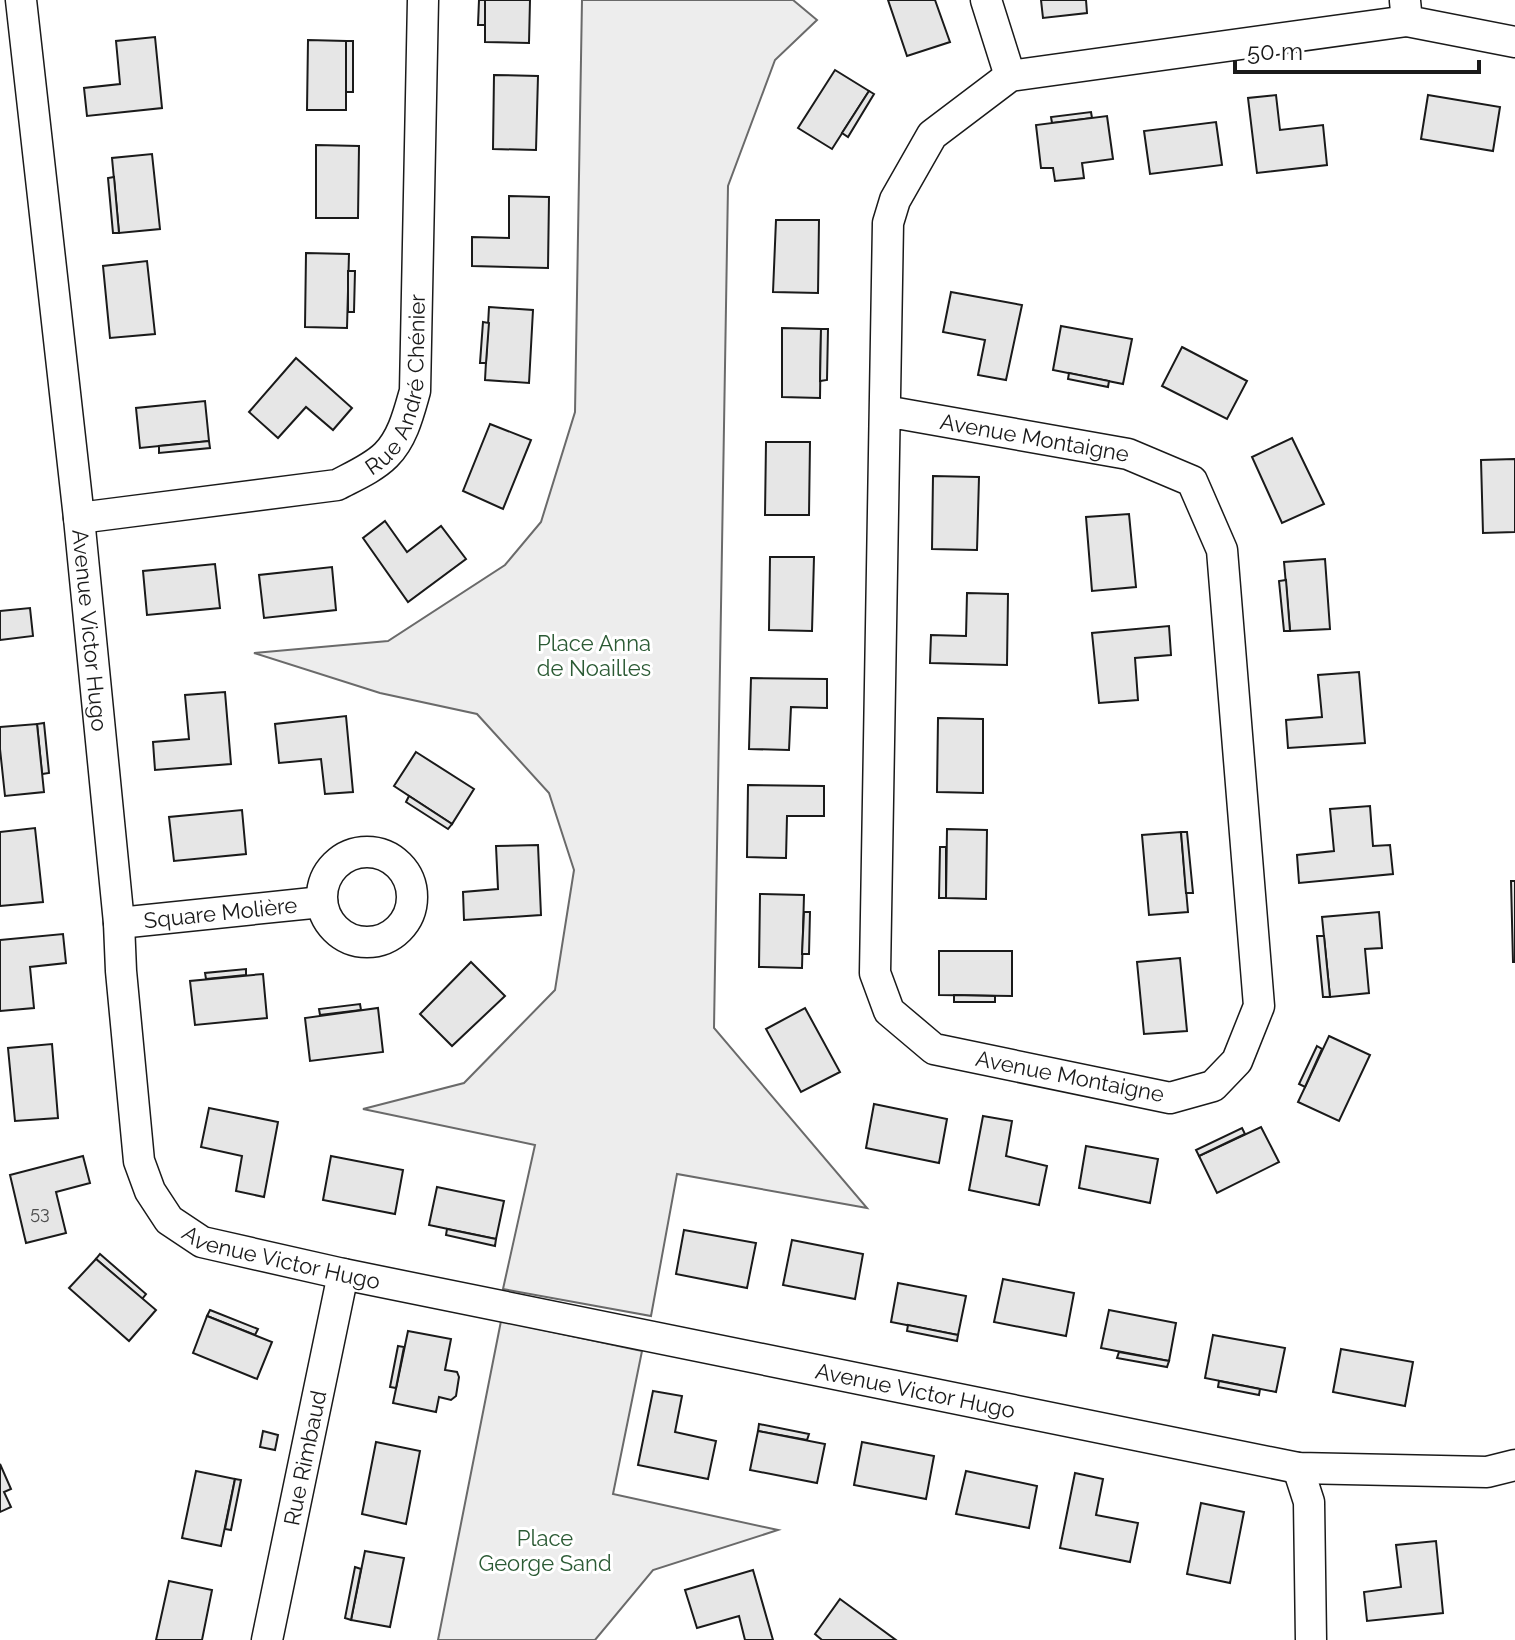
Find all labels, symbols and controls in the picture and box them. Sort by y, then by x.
scale bar [1235,24,1479,74]
text: 50 m [1247,37,1303,66]
street label: Rue André Chénier [360,294,430,480]
street label: Avenue Montaigne [938,408,1131,467]
street label: Avenue Victor Hugo [67,528,113,733]
park label: Place Anna de Noailles [537,630,651,681]
street label: Square Molière [142,892,299,933]
street label: Avenue Montaigne [974,1045,1166,1107]
house number: 53 [30,1202,50,1223]
street label: Avenue Victor Hugo [177,1220,382,1294]
street label: Avenue Victor Hugo [813,1357,1017,1423]
street label: Rue Rimbaud [278,1388,332,1528]
park label: Place George Sand [478,1525,612,1576]

